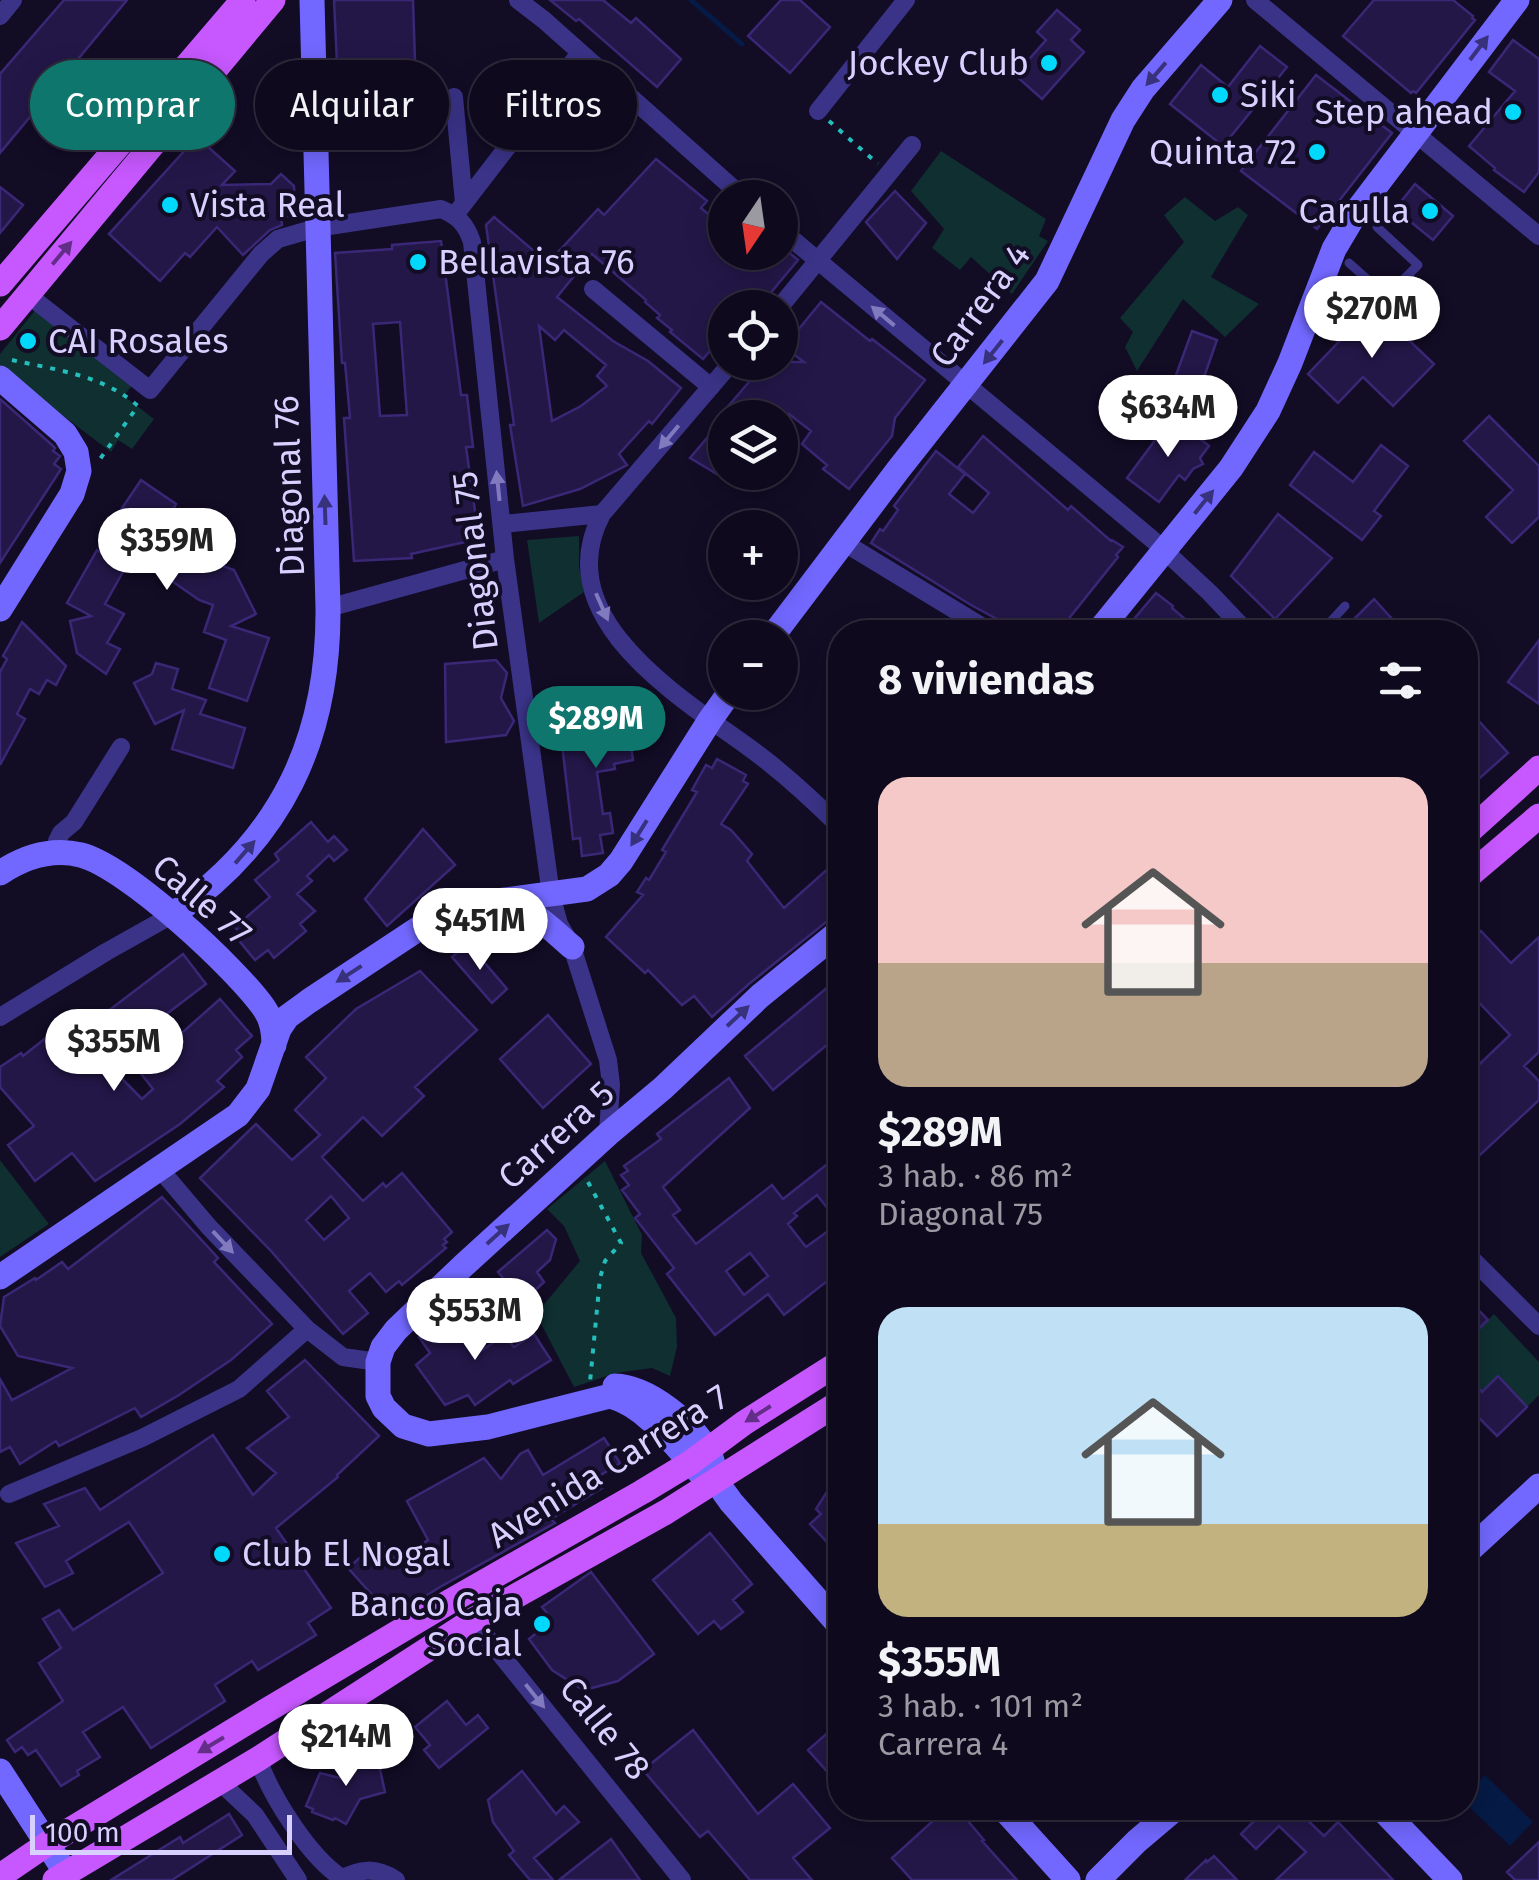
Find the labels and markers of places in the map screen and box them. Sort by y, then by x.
place label: Jockey Club [847,42,1029,84]
marker: Jockey Club [1038,52,1060,74]
place label: Siki [1240,74,1297,116]
marker: Siki [1209,84,1231,106]
place label: Step ahead [1314,91,1493,133]
marker: Step ahead [1502,101,1524,123]
place label: Quinta 72 [1149,131,1297,173]
marker: Quinta 72 [1306,141,1328,163]
place label: Vista Real [190,184,345,226]
place label: Carulla [1298,190,1410,232]
marker: Vista Real [159,194,181,216]
marker: Carulla [1419,200,1441,222]
place label: Bellavista 76 [438,241,635,283]
marker: Bellavista 76 [407,251,429,273]
pin: $270M [1302,276,1442,361]
place label: CAI Rosales [48,320,229,362]
marker: CAI Rosales [17,330,39,352]
pin: $634M [1098,375,1238,460]
pin: $359M [97,508,237,593]
pin: $289M [526,686,666,771]
pin: $451M [410,888,550,973]
pin: $355M [44,1009,184,1094]
pin: $553M [405,1278,545,1363]
place label: Club El Nogal [242,1533,451,1575]
marker: Club El Nogal [211,1543,233,1565]
place label: Banco Caja Social [349,1583,522,1665]
marker: Banco Caja Social [531,1613,553,1635]
pin: $214M [276,1704,416,1789]

